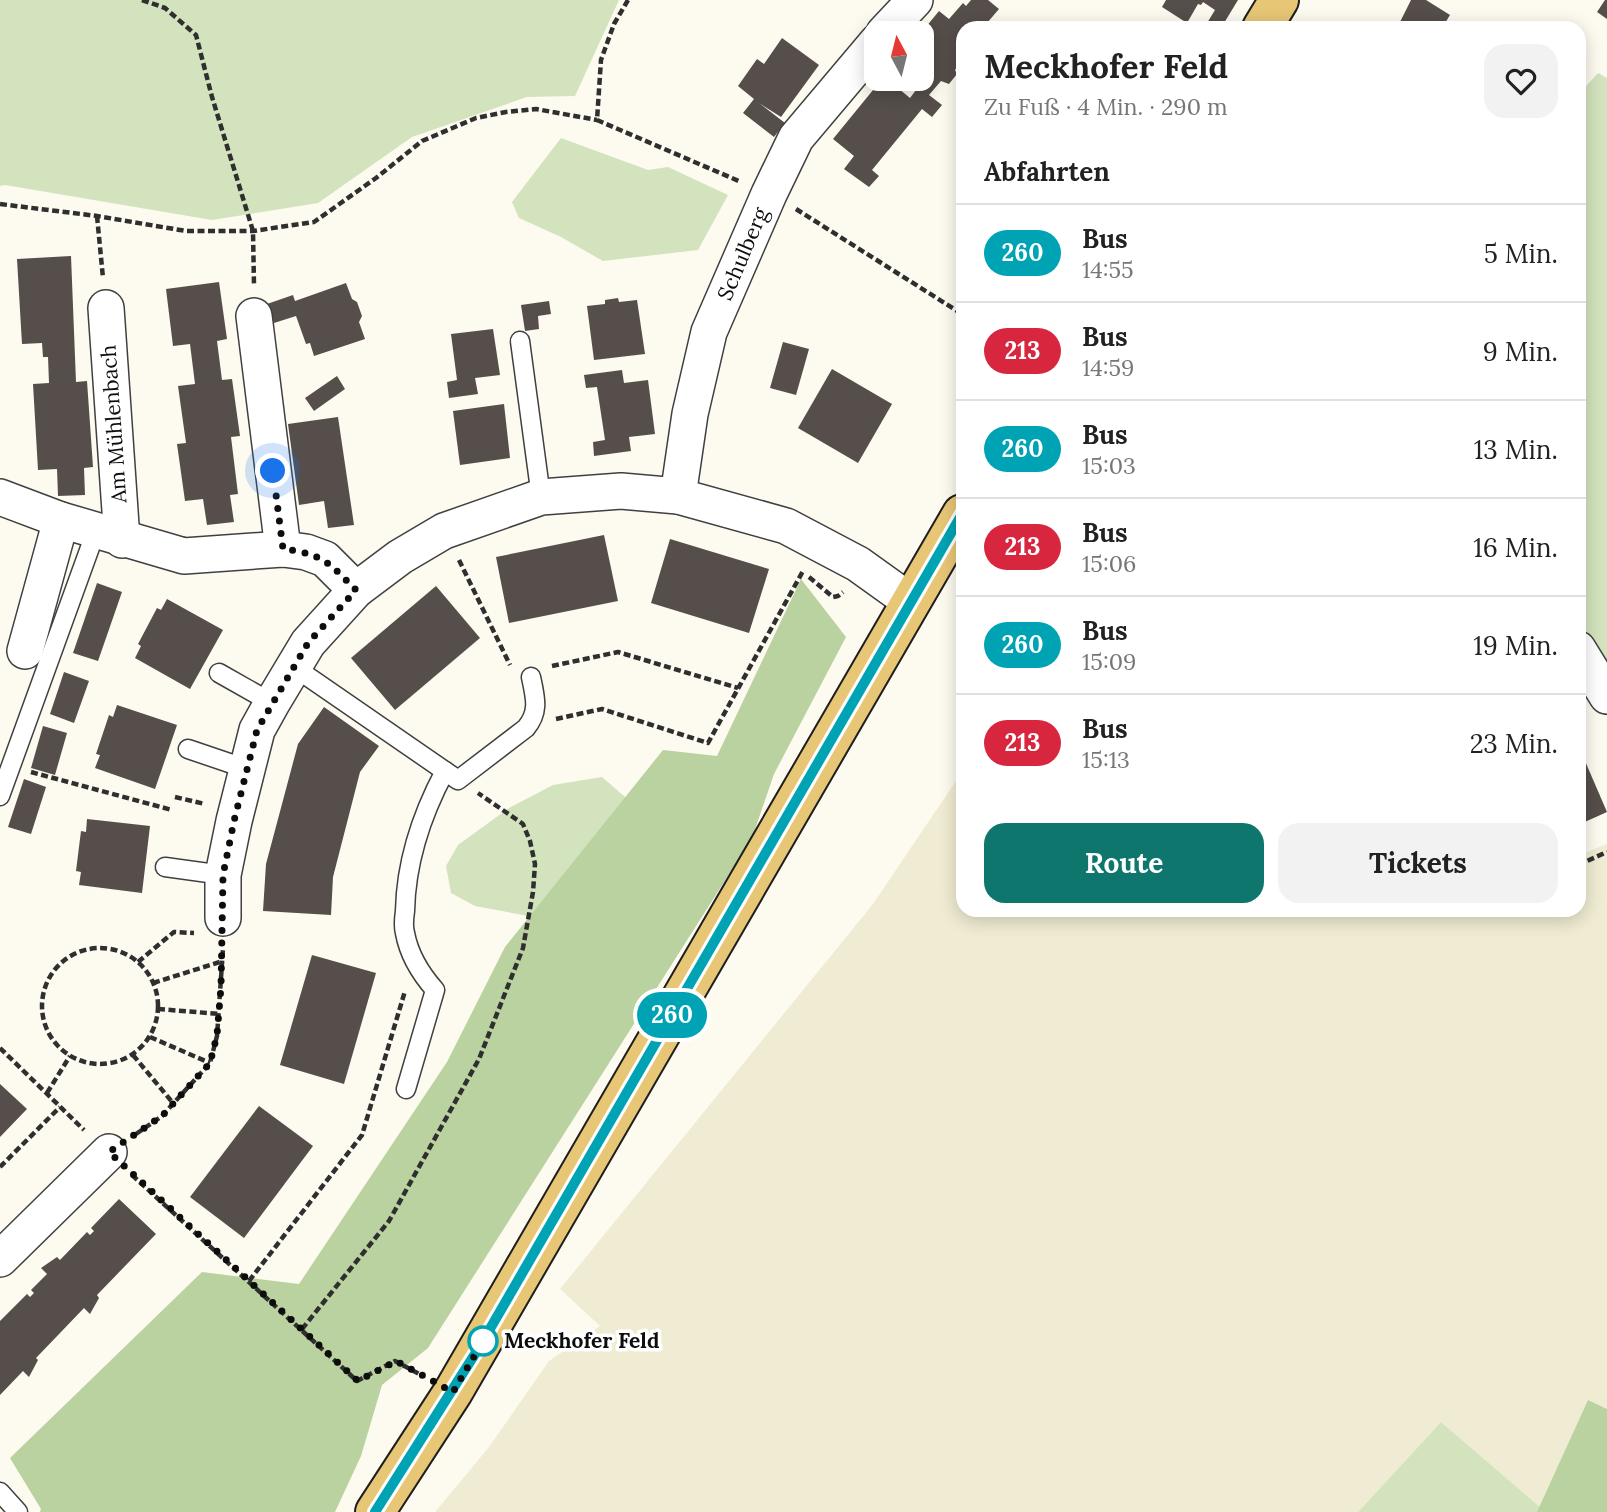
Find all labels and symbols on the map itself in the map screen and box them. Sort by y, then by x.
north arrow [864,21,934,91]
street label: Schulberg [711,203,774,304]
street label: Am Mühlenbach [95,344,133,505]
your location [255,453,290,488]
line badge: 260 [632,992,712,1038]
marker: Meckhofer Feld [468,1326,498,1356]
place label: Meckhofer Feld [504,1327,659,1354]

